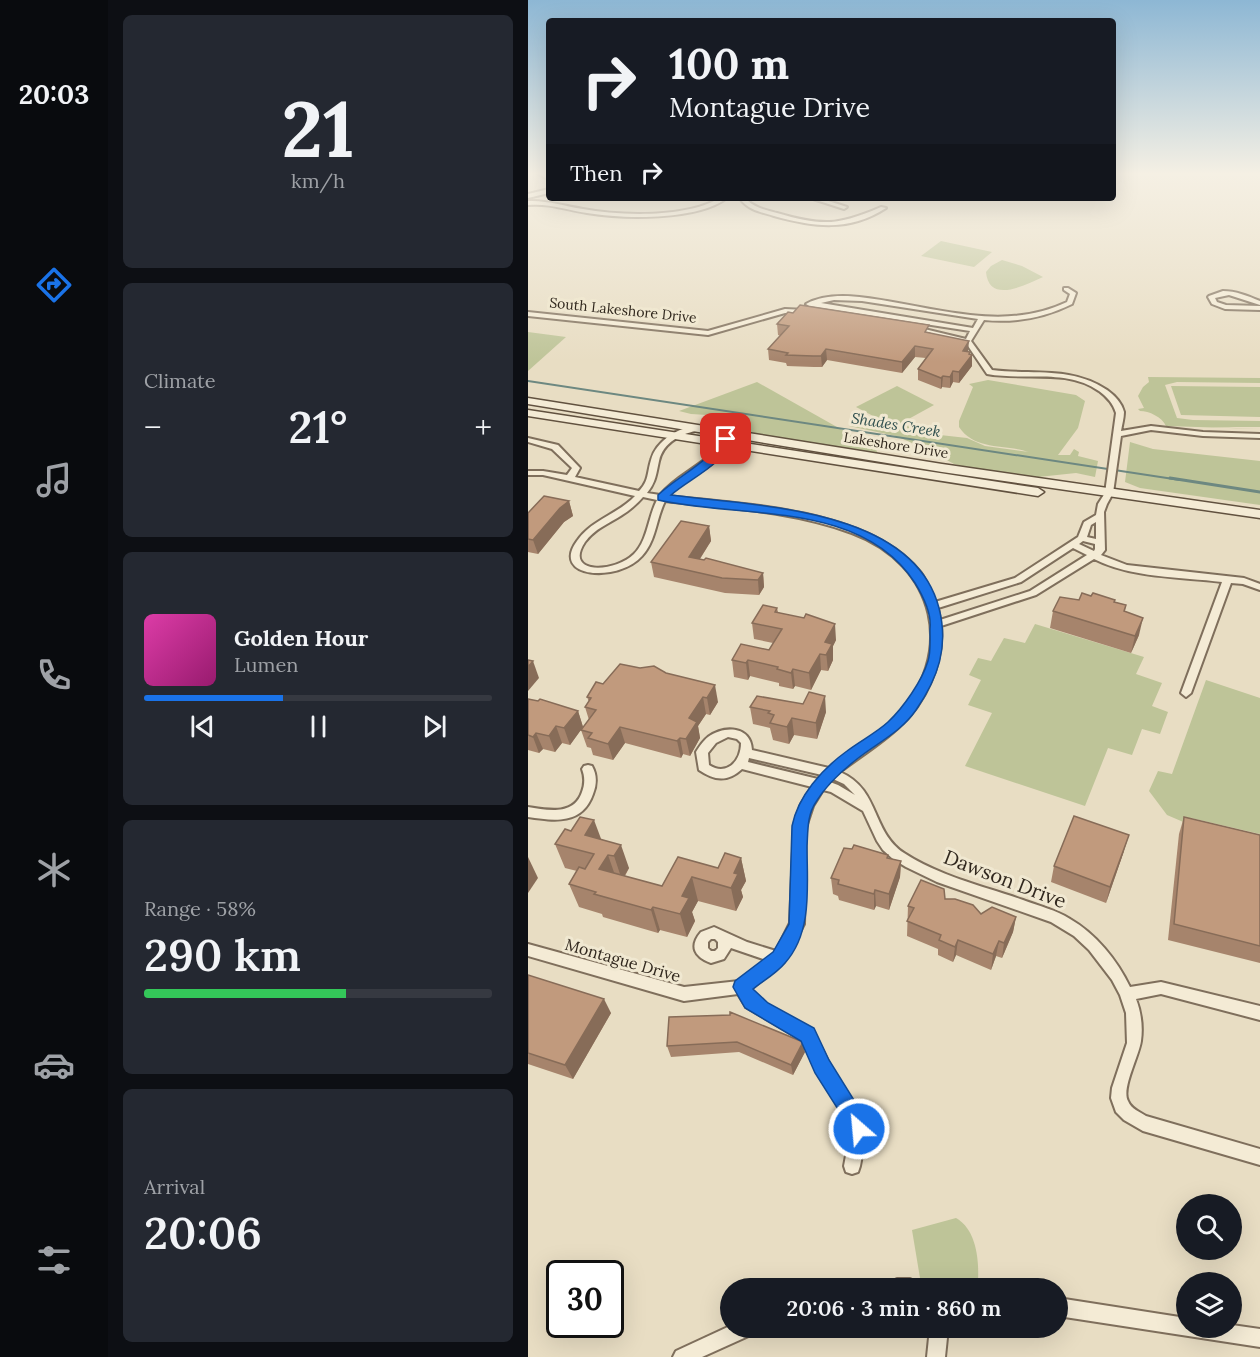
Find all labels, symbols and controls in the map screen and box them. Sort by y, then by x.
text: 100 m [669,37,789,91]
icon: right [570,42,648,120]
text: 20:03 [19,77,89,111]
text: 21 [281,79,355,178]
text: Montague Drive [669,90,870,124]
icon: right [635,156,668,189]
text: Then [570,159,623,187]
text: km/h [291,168,345,193]
icon: directions [33,264,75,306]
street label: South Lakeshore Drive [549,293,698,327]
text: Climate [144,368,216,393]
text: 21° [288,398,348,455]
text: − [144,406,162,448]
text: + [474,406,492,448]
water label: Shades Creek [850,408,942,441]
pin [700,413,751,464]
icon: arrive [709,422,742,455]
street label: Lakeshore Drive [842,428,950,462]
icon: music [33,459,75,501]
text: Golden Hour [234,624,368,652]
text: Lumen [234,652,298,677]
icon: phone [33,654,75,696]
icon: previous [186,710,219,743]
icon: pause [302,710,335,743]
icon: next [418,710,451,743]
street label: Dawson Drive [940,844,1070,913]
icon: climate [33,849,75,891]
text: Range · 58% [144,896,256,921]
text: 290 km [144,926,301,983]
street label: Montague Drive [563,934,683,986]
icon: car [33,1044,75,1086]
position arrow [827,1097,891,1161]
text: Arrival [144,1174,205,1199]
map controls [1176,1194,1242,1338]
button: search [1176,1194,1242,1260]
text: 20:06 [144,1204,262,1261]
icon: filters [33,1239,75,1281]
speed limit sign: 30 [546,1260,624,1338]
button: layers [1176,1272,1242,1338]
text: 20:06 · 3 min · 860 m [787,1294,1001,1322]

